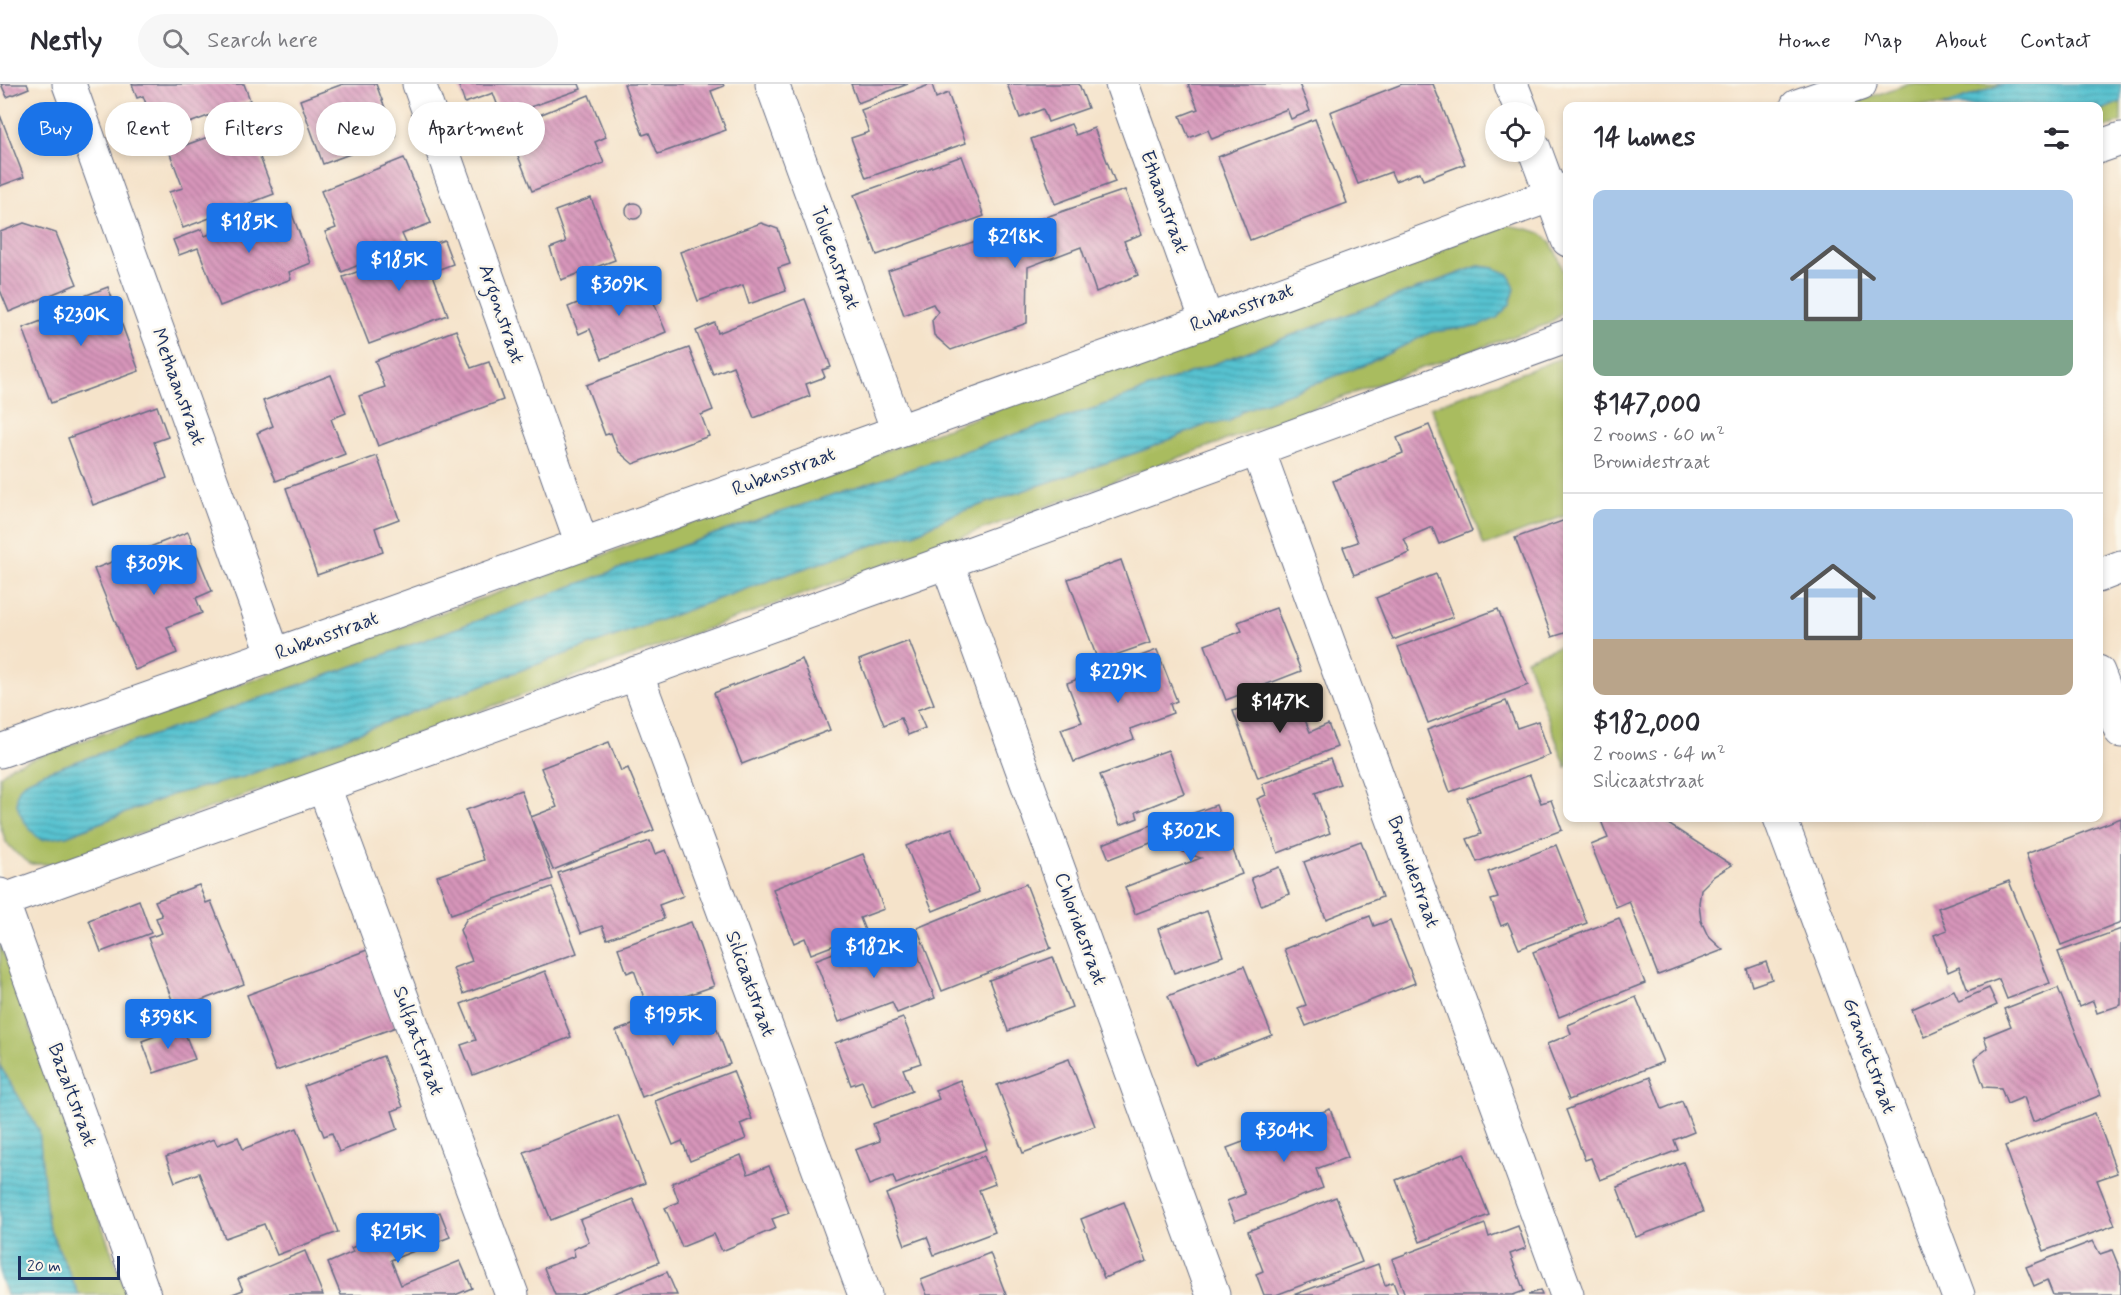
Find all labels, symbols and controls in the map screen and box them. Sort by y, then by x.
search box [138,14,558,68]
text: Nestly [30,23,102,60]
icon: search [159,25,192,58]
text: Search here [207,27,318,55]
text: Home [1779,27,1831,55]
text: Map [1864,27,1902,55]
text: About [1935,27,1987,55]
text: Contact [2020,27,2091,55]
chip: Buy [18,102,93,156]
chip: Rent [105,102,192,156]
chip: Filters [204,102,304,156]
chip: New [316,102,396,156]
chip: Apartment [408,102,545,156]
map controls [1485,102,1545,162]
button: locate [1485,102,1545,162]
text: 14 homes [1593,121,1695,155]
icon: filters [2040,122,2073,155]
street label: Ethaanstraat [1133,147,1195,257]
pin: $185K [207,203,291,254]
street label: Tolueenstraat [804,203,866,313]
text: $185K [221,209,277,236]
pin: $218K [973,218,1057,269]
text: $218K [987,224,1043,251]
icon: home [1779,229,1887,337]
pin: $185K [357,241,441,292]
text: $185K [371,247,427,274]
street label: Argonstraat [470,261,531,368]
pin: $309K [577,266,661,317]
text: $309K [591,272,647,299]
street label: Rubensstraat [1187,277,1297,339]
pin: $230K [39,296,123,347]
text: $230K [53,302,109,329]
street label: Methaanstraat [144,324,212,450]
text: $147,000 [1593,388,1701,422]
text: 2 rooms · 60 m² [1593,422,1725,449]
street label: Rubensstraat [729,441,839,503]
text: Bromidestraat [1593,449,1710,476]
pin: $309K [112,545,196,596]
icon: home [1779,548,1887,656]
text: $309K [126,551,182,578]
street label: Rubensstraat [272,605,382,667]
pin: $229K [1076,653,1160,704]
text: $229K [1090,659,1146,686]
pin: $147K [1238,683,1322,734]
text: $147K [1251,689,1309,716]
text: $182,000 [1593,707,1700,741]
text: 2 rooms · 64 m² [1593,741,1726,768]
text: Silicaatstraat [1593,768,1704,795]
pin: $302K [1149,812,1233,863]
street label: Bromidestraat [1380,812,1446,932]
text: $302K [1162,818,1220,845]
street label: Chloridestraat [1047,869,1113,989]
street label: Silicaatstraat [718,927,782,1041]
pin: $182K [832,928,916,979]
text: $182K [845,934,903,961]
street label: Sulfaatstraat [386,983,450,1099]
street label: Granietstraat [1836,994,1902,1118]
pin: $195K [631,996,715,1047]
pin: $398K [126,999,210,1050]
text: $195K [644,1002,702,1029]
text: $398K [139,1005,197,1032]
street label: Bazaltstraat [41,1040,103,1150]
pin: $304K [1242,1112,1326,1163]
text: $304K [1255,1118,1313,1145]
pin: $215K [356,1213,440,1264]
text: $215K [370,1219,426,1246]
scale bar [18,1253,120,1280]
text: 20 m [27,1256,61,1277]

